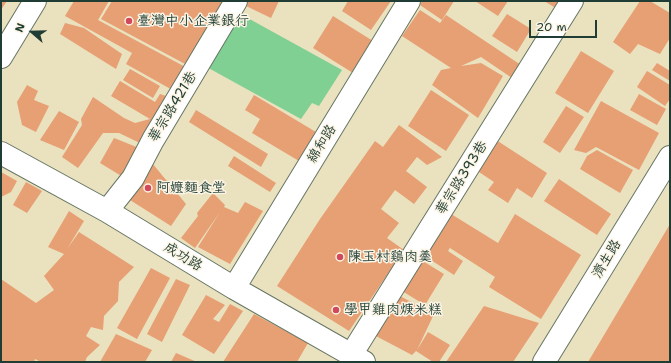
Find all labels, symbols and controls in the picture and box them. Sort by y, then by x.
north arrow [12,12,52,52]
scale bar [531,12,599,38]
place label: 臺灣中小企業銀行 [137,13,249,29]
marker: 臺灣中小企業銀行 [124,16,134,26]
text: 20 m [536,19,567,35]
text: N [12,21,29,34]
street label: 華宗路421巷 [145,68,201,146]
street label: 綿和路 [304,122,340,166]
street label: 華宗路393巷 [433,138,491,218]
place label: 阿嬤麵食堂 [156,180,226,196]
marker: 阿嬤麵食堂 [143,183,153,193]
street label: 濟生路 [589,237,625,281]
street label: 成功路 [161,239,205,275]
place label: 陳玉村鷄肉羮 [348,249,432,265]
marker: 陳玉村鷄肉羮 [335,252,345,262]
place label: 學甲雞肉焿米糕 [344,302,442,318]
marker: 學甲雞肉焿米糕 [331,305,341,315]

